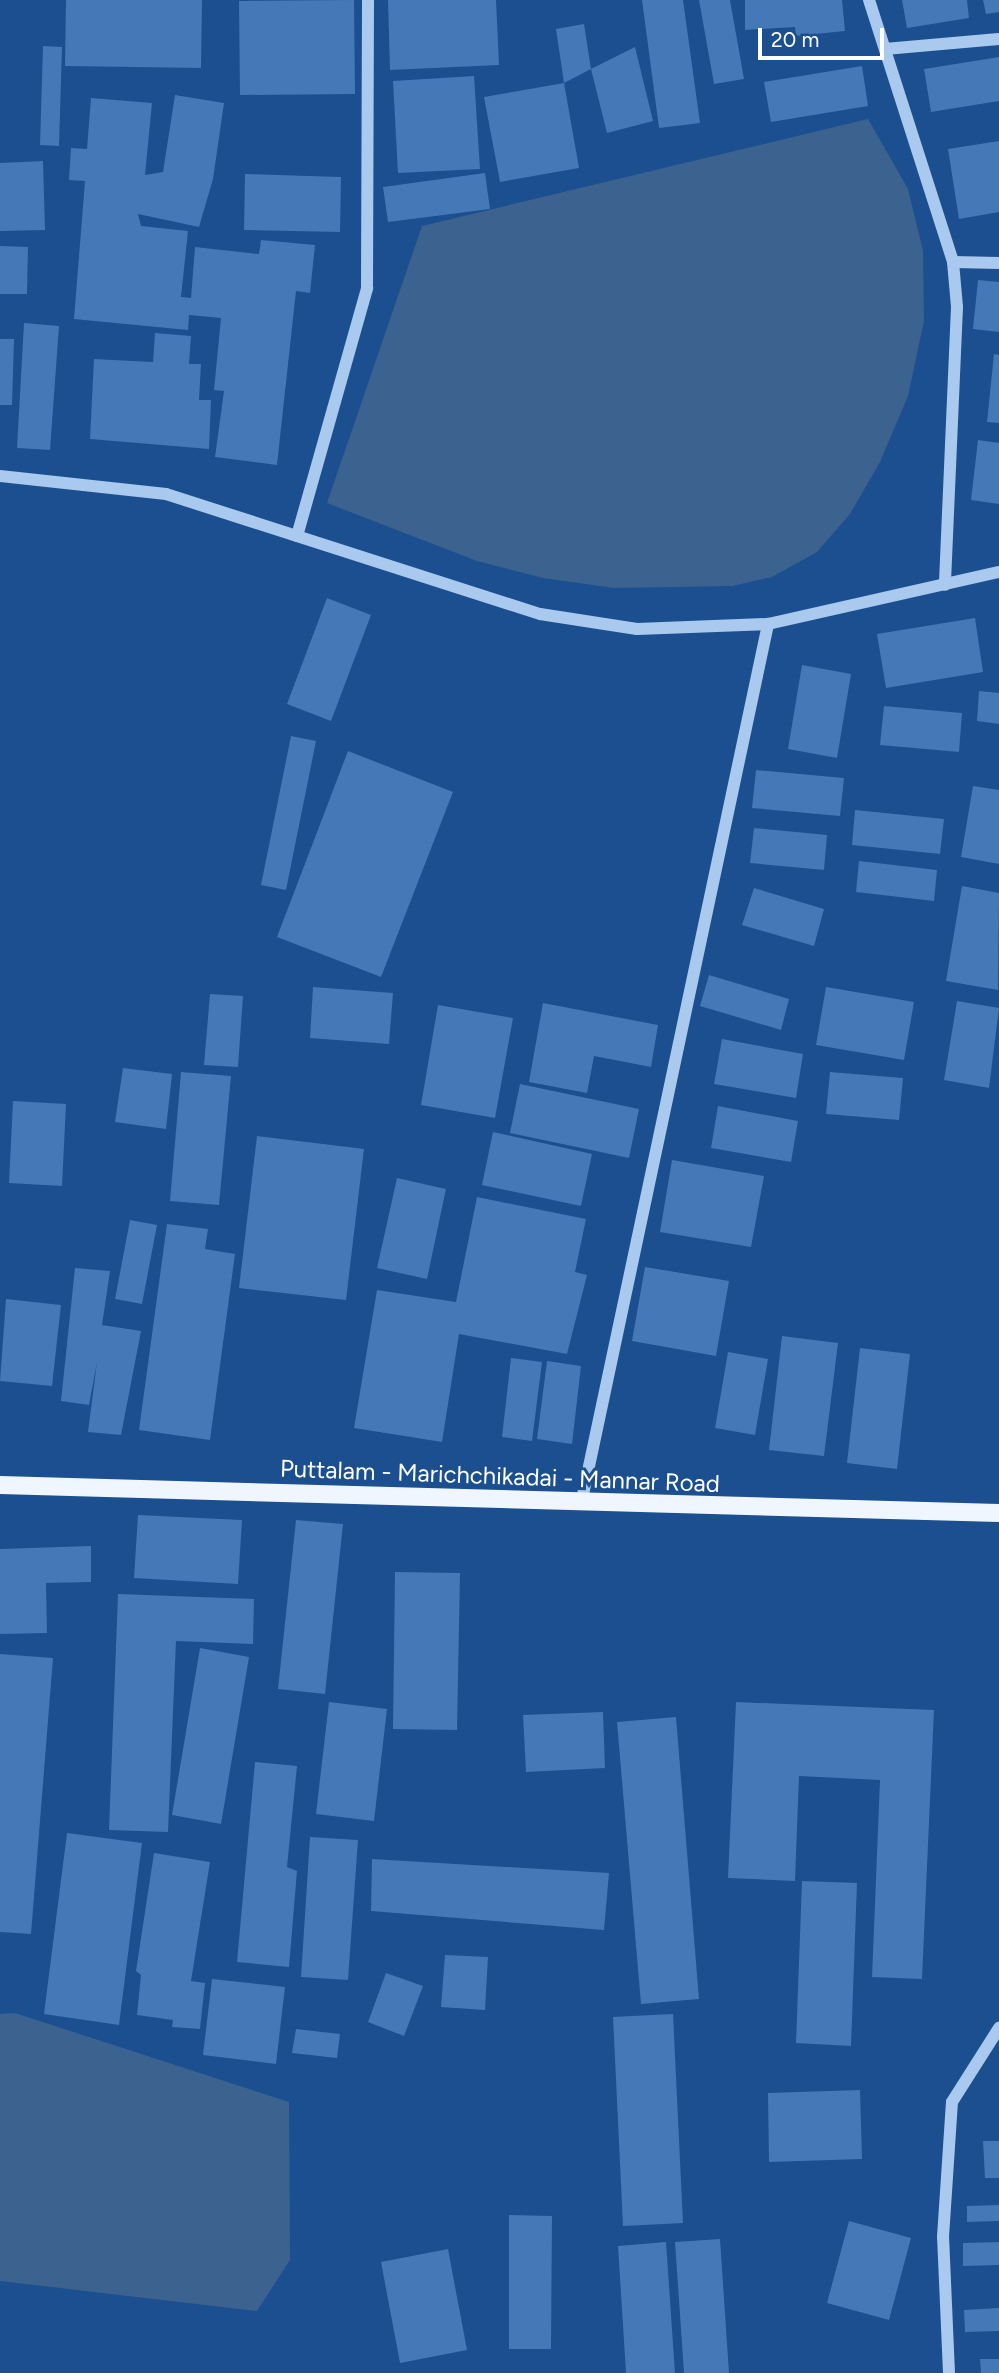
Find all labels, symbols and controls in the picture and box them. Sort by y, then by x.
scale bar [761,14,887,58]
text: 20 m [771,27,819,52]
street label: Puttalam - Marichchikadai - Mannar Road [280,1454,720,1498]

